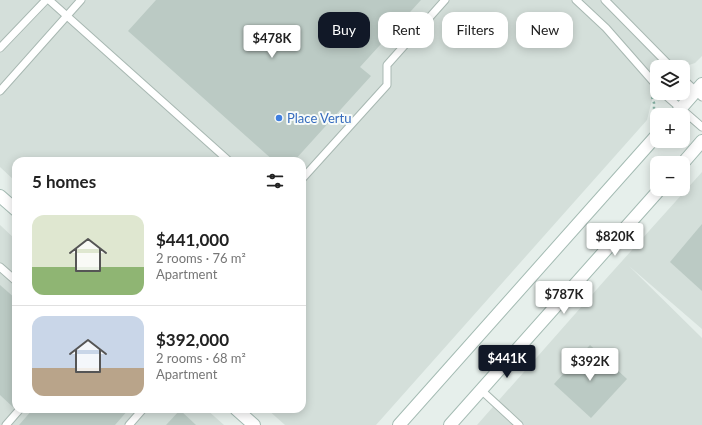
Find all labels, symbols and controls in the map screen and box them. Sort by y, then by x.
chip: Buy [318,12,370,48]
chip: Rent [378,12,434,48]
chip: Filters [442,12,508,48]
chip: New [516,12,573,48]
pin: $478K [244,25,300,59]
text: $478K [252,30,292,46]
map controls [650,60,690,196]
button: layers [650,60,690,100]
button: + [650,108,690,148]
place label: Place Vertu [287,110,351,126]
marker: Place Vertu [274,113,284,123]
button: − [650,156,690,196]
icon: filters [264,170,286,192]
text: 5 homes [32,171,96,192]
pin: $820K [587,223,643,257]
text: $820K [595,228,635,244]
text: $441,000 [156,229,229,250]
icon: home [64,231,112,279]
text: 2 rooms · 76 m² [156,250,246,266]
text: Apartment [156,266,217,282]
pin: $787K [536,281,592,315]
text: $787K [544,286,584,302]
text: $392,000 [156,329,229,350]
icon: home [64,332,112,380]
pin: $441K [479,345,535,379]
pin: $392K [562,348,618,382]
text: 2 rooms · 68 m² [156,350,246,366]
text: $441K [487,350,527,366]
text: $392K [570,353,610,369]
text: Apartment [156,366,217,382]

